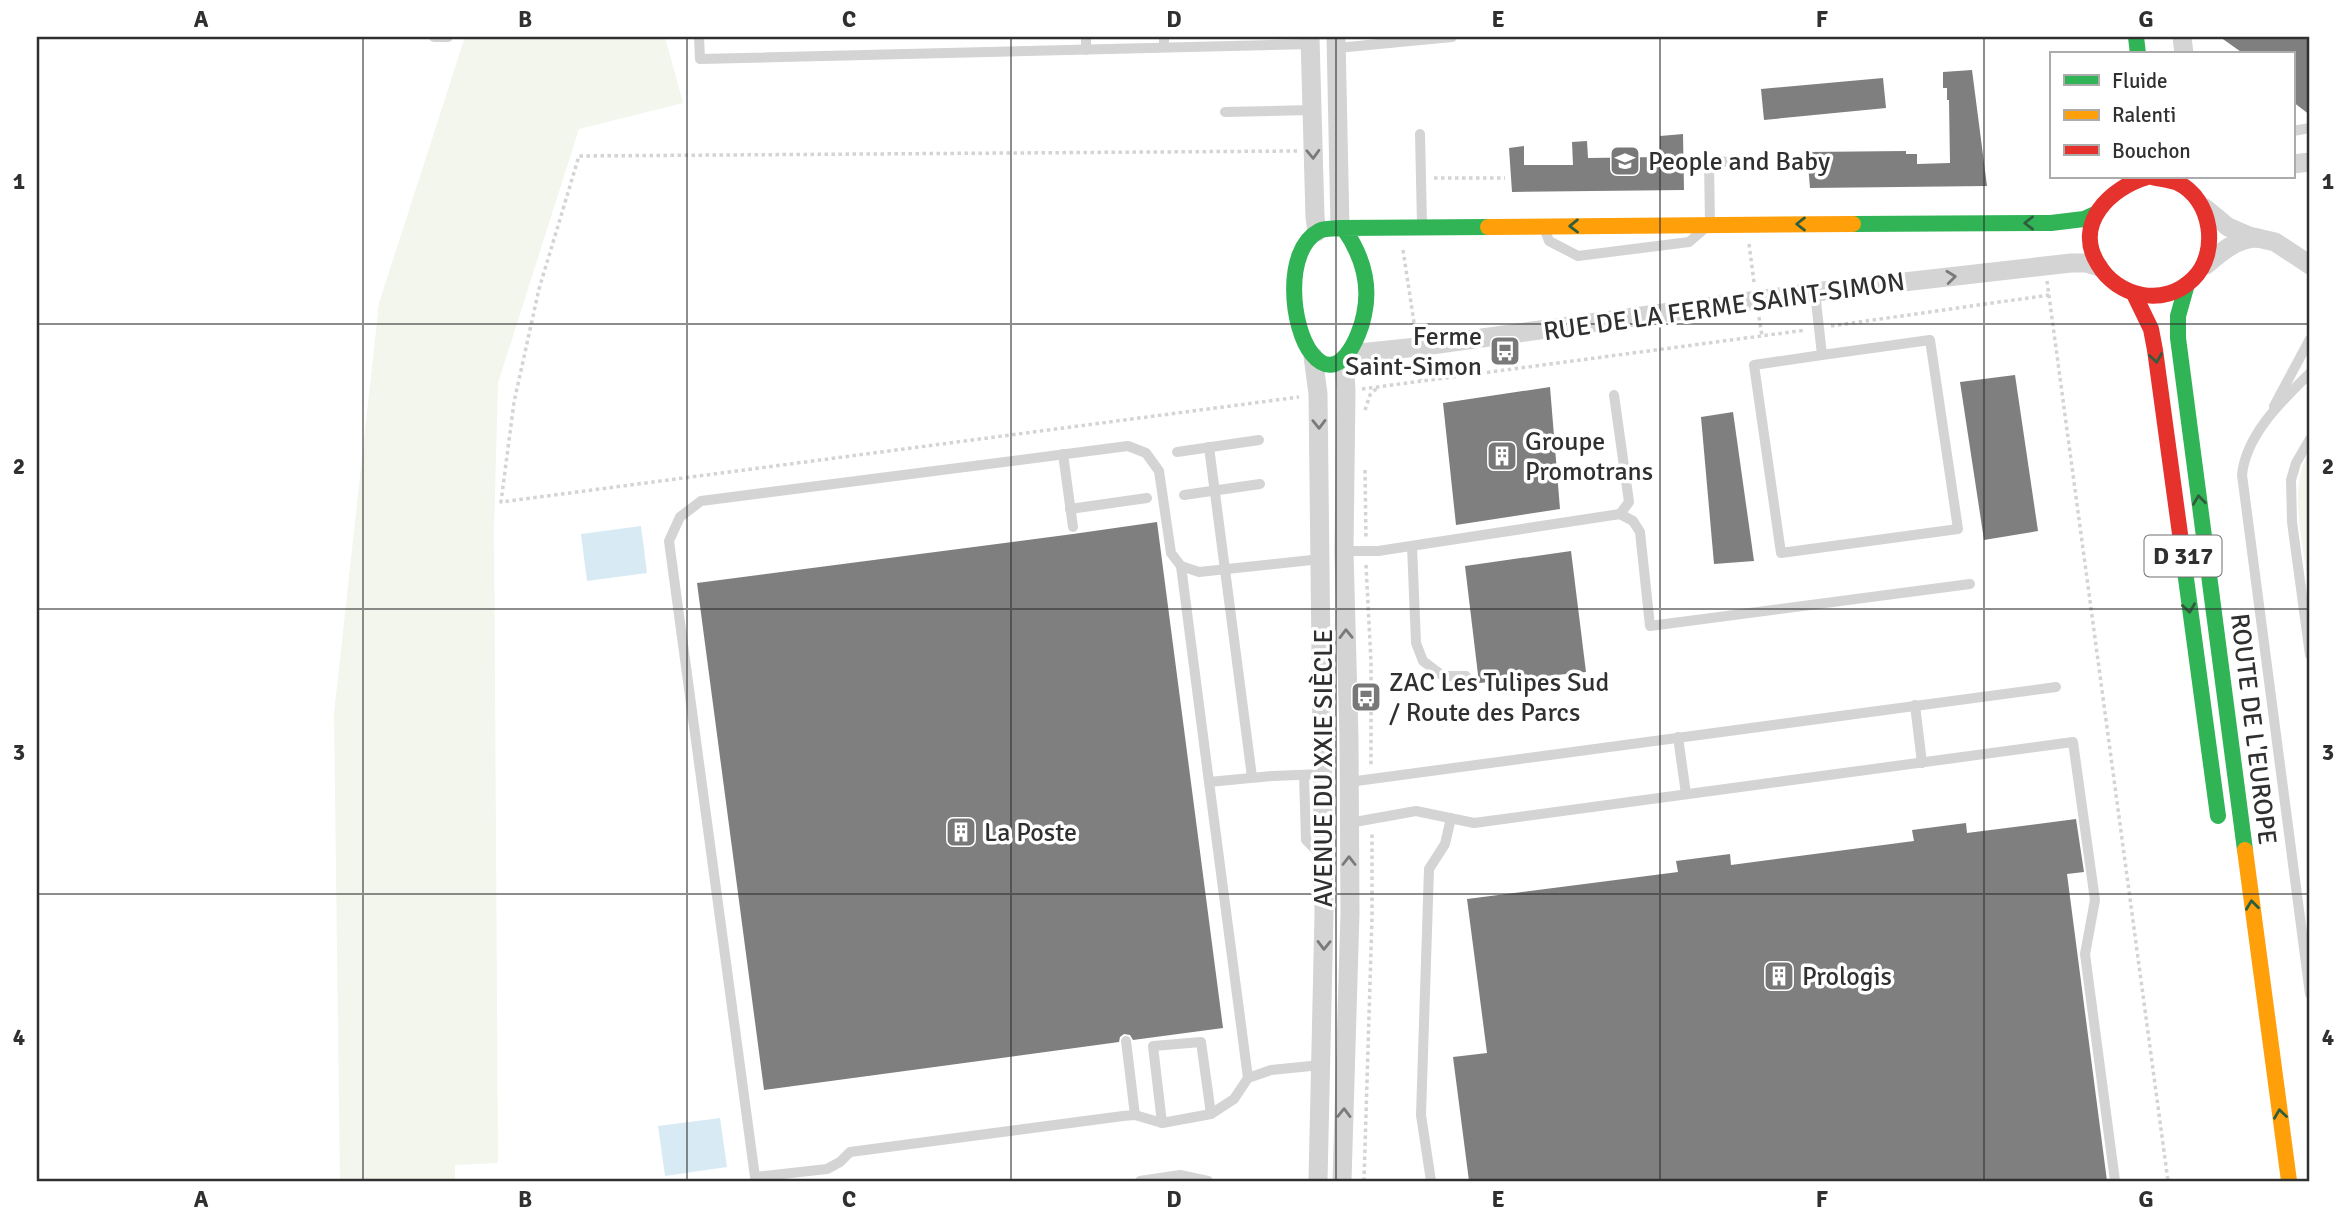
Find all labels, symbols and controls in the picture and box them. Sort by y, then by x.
text: A [194,5,209,34]
text: B [518,5,532,34]
text: C [842,5,856,34]
text: D [1166,5,1182,34]
text: E [1491,5,1505,34]
text: F [1816,5,1828,34]
text: G [2138,5,2154,34]
legend [2050,52,2294,178]
text: Fluide [2112,68,2168,94]
text: Ralenti [2112,102,2176,128]
text: Bouchon [2112,138,2191,164]
school or university icon: People and Baby [1608,144,1642,178]
place label: People and Baby [1648,146,1830,178]
one-way arrow [1305,149,1320,160]
text: 1 [13,167,25,196]
text: 1 [2322,167,2334,196]
one-way arrow [2023,215,2033,231]
one-way arrow [1795,216,1806,232]
one-way arrow [1568,218,1578,234]
street label: RUE DE LA FERME SAINT-SIMON [1541,266,1907,348]
one-way arrow [1945,269,1957,284]
place label: Ferme Saint-Simon [1345,321,1482,383]
bus stop icon: Ferme Saint-Simon [1488,334,1522,368]
one-way arrow [2148,352,2163,364]
one-way arrow [1311,419,1327,429]
place label: Groupe Promotrans [1525,426,1653,488]
building icon: Groupe Promotrans [1485,439,1519,473]
text: 2 [13,452,25,481]
text: 2 [2322,452,2334,481]
one-way arrow [2191,494,2206,506]
road number: D 317 [2144,536,2222,576]
one-way arrow [2181,602,2196,613]
street label: ROUTE DE L'EUROPE [2223,612,2283,847]
one-way arrow [1338,628,1354,638]
street label: AVENUE DU XXIE SIÈCLE [1308,629,1340,907]
place label: ZAC Les Tulipes Sud / Route des Parcs [1389,667,1609,729]
bus stop icon: ZAC Les Tulipes Sud / Route des Parcs [1349,680,1383,714]
text: 3 [13,738,25,767]
text: 3 [2322,738,2334,767]
building icon: La Poste [944,815,978,849]
place label: La Poste [984,817,1077,849]
one-way arrow [1341,855,1357,866]
one-way arrow [2245,899,2260,911]
one-way arrow [1316,940,1331,951]
building icon: Prologis [1762,959,1796,993]
place label: Prologis [1802,961,1892,993]
text: 4 [13,1023,25,1052]
text: 4 [2322,1023,2334,1052]
one-way arrow [1337,1107,1352,1118]
one-way arrow [2272,1108,2287,1119]
text: A [194,1185,209,1214]
text: B [518,1185,532,1214]
text: C [842,1185,856,1214]
text: D [1166,1185,1182,1214]
text: E [1491,1185,1505,1214]
text: F [1816,1185,1828,1214]
text: G [2138,1185,2154,1214]

